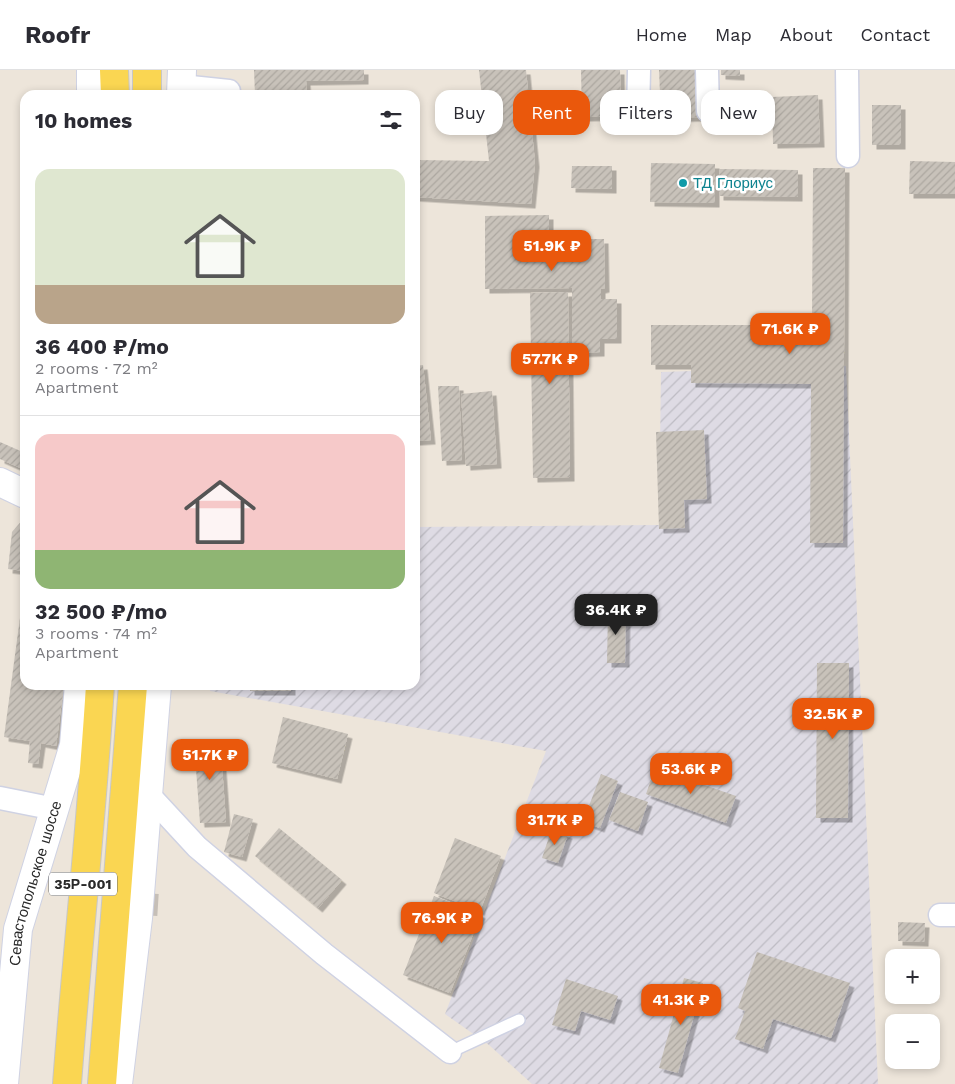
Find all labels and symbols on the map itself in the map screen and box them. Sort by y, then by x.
place label: ТД Глориус [693,174,774,192]
marker: ТД Глориус [677,177,689,189]
pin: 51.9K ₽ [506,230,598,272]
pin: 71.6K ₽ [744,312,836,355]
pin: 57.7K ₽ [504,342,596,385]
pin: 36.4K ₽ [570,594,662,636]
pin: 32.5K ₽ [787,698,879,740]
pin: 51.7K ₽ [164,738,256,781]
pin: 53.6K ₽ [645,752,737,795]
street label: Севастопольское шоссе [6,799,66,966]
pin: 31.7K ₽ [509,804,601,846]
road number: 35Р-001 [49,872,117,896]
pin: 76.9K ₽ [396,902,488,944]
pin: 41.3K ₽ [635,984,727,1026]

